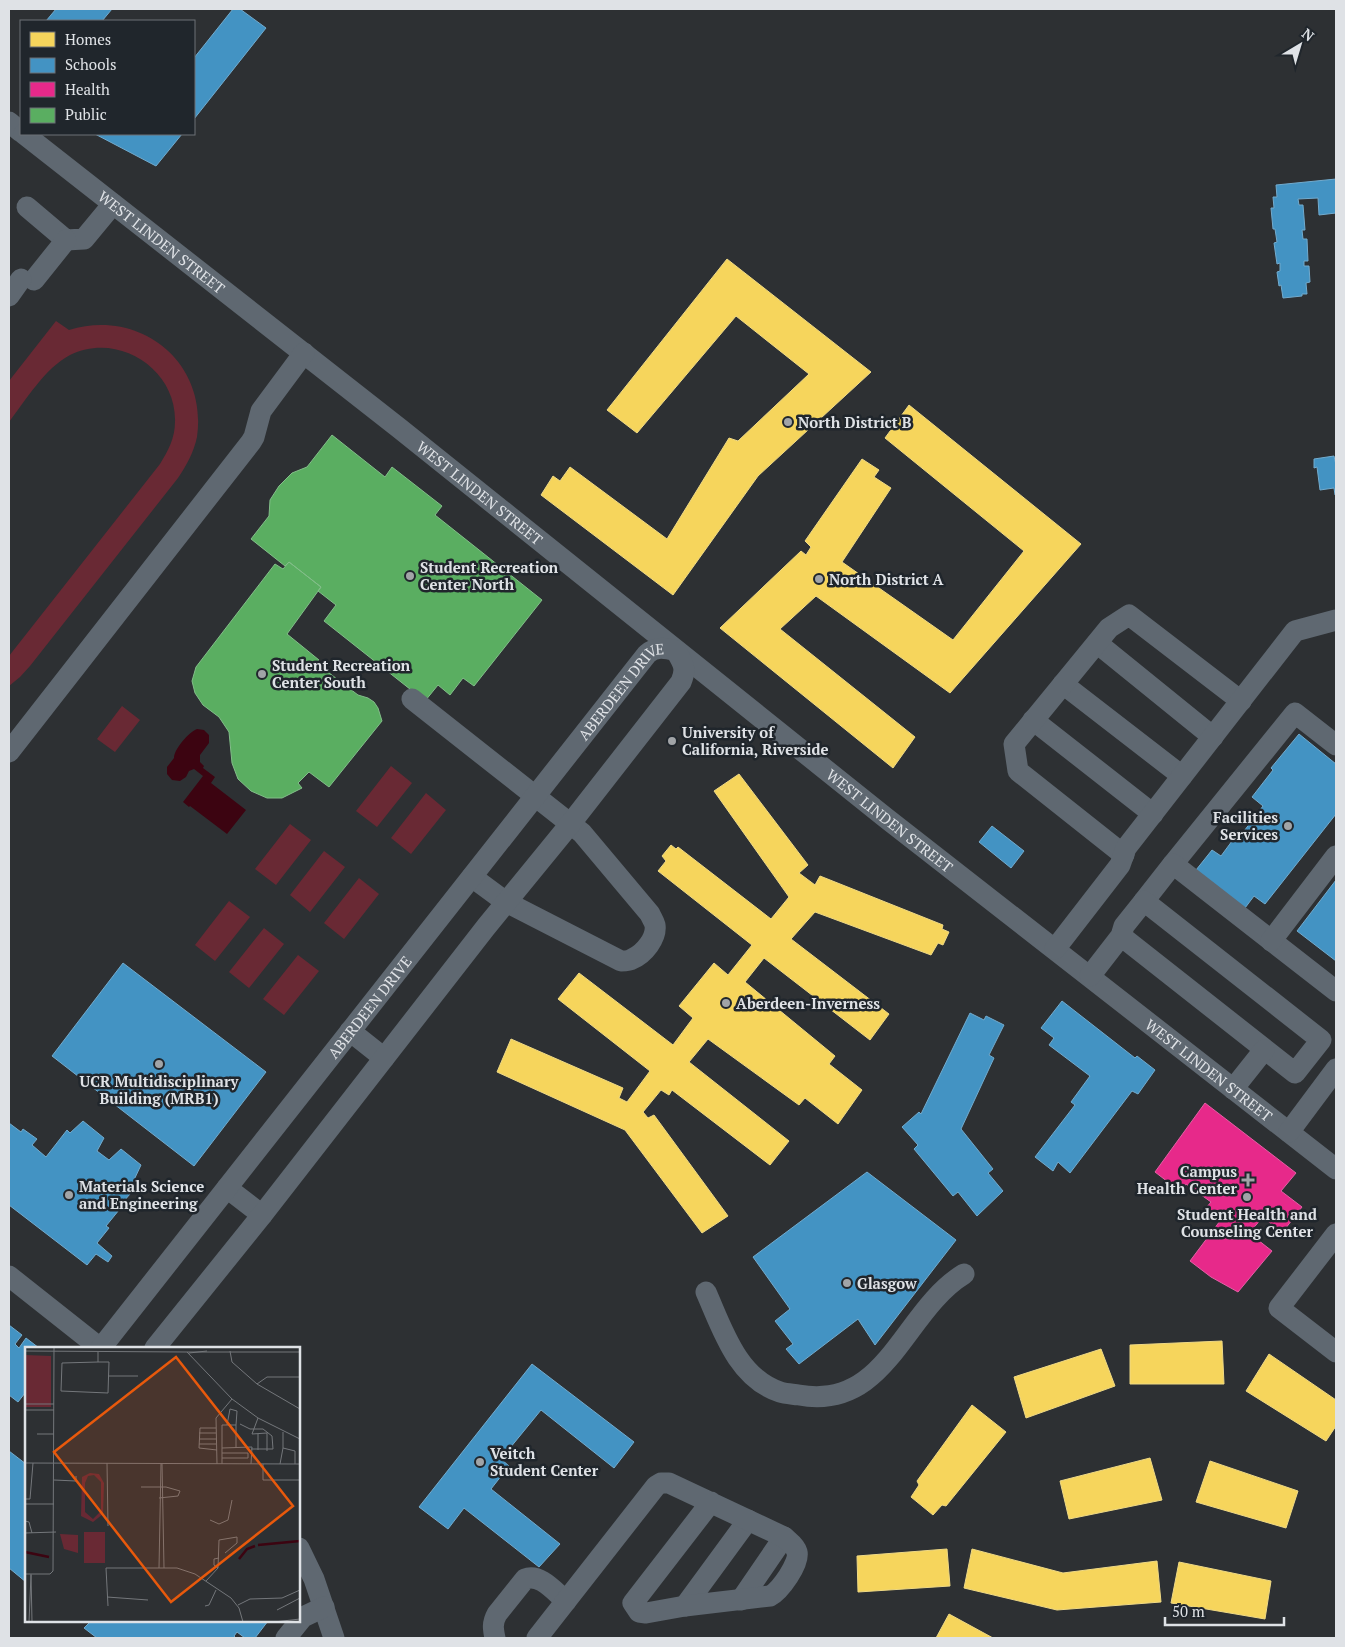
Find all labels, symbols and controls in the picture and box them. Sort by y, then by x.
legend [20,20,195,135]
north arrow [1275,20,1325,70]
text: N [1298,24,1319,45]
text: Homes [65,29,111,49]
text: Schools [65,54,116,74]
text: Health [65,79,110,99]
text: Public [65,104,107,124]
street label: WEST LINDEN STREET [94,186,229,298]
place label: North District B [798,412,912,432]
marker: North District B [782,416,794,428]
street label: WEST LINDEN STREET [413,436,547,549]
place label: Student Recreation Center North [420,557,559,594]
place label: North District A [829,569,944,589]
marker: Student Recreation Center North [404,570,416,582]
marker: North District A [813,573,825,585]
street label: ABERDEEN DRIVE [573,638,665,744]
place label: Student Recreation Center South [272,655,411,692]
marker: Student Recreation Center South [256,668,268,680]
place label: University of California, Riverside [682,722,829,759]
marker: University of California, Riverside [666,735,678,747]
street label: WEST LINDEN STREET [822,764,957,877]
place label: Facilities Services [1213,807,1278,844]
marker: Facilities Services [1282,820,1294,832]
street label: ABERDEEN DRIVE [323,952,416,1062]
place label: Aberdeen-Inverness [736,993,880,1013]
marker: Aberdeen-Inverness [720,997,732,1009]
street label: WEST LINDEN STREET [1141,1014,1277,1126]
marker: UCR Multidisciplinary Building (MRB1) [153,1058,165,1070]
place label: UCR Multidisciplinary Building (MRB1) [80,1071,240,1108]
place label: Campus Health Center [1137,1161,1238,1198]
marker: Campus Health Center [1241,1173,1255,1187]
place label: Materials Science and Engineering [79,1176,204,1213]
marker: Materials Science and Engineering [63,1189,75,1201]
marker: Student Health and Counseling Center [1241,1191,1253,1203]
place label: Student Health and Counseling Center [1177,1204,1317,1241]
place label: Glasgow [857,1273,917,1293]
marker: Glasgow [841,1277,853,1289]
inset map [25,1347,300,1622]
place label: Veitch Student Center [490,1443,599,1480]
marker: Veitch Student Center [474,1456,486,1468]
scale bar [1165,1594,1284,1626]
text: 50 m [1172,1601,1205,1621]

